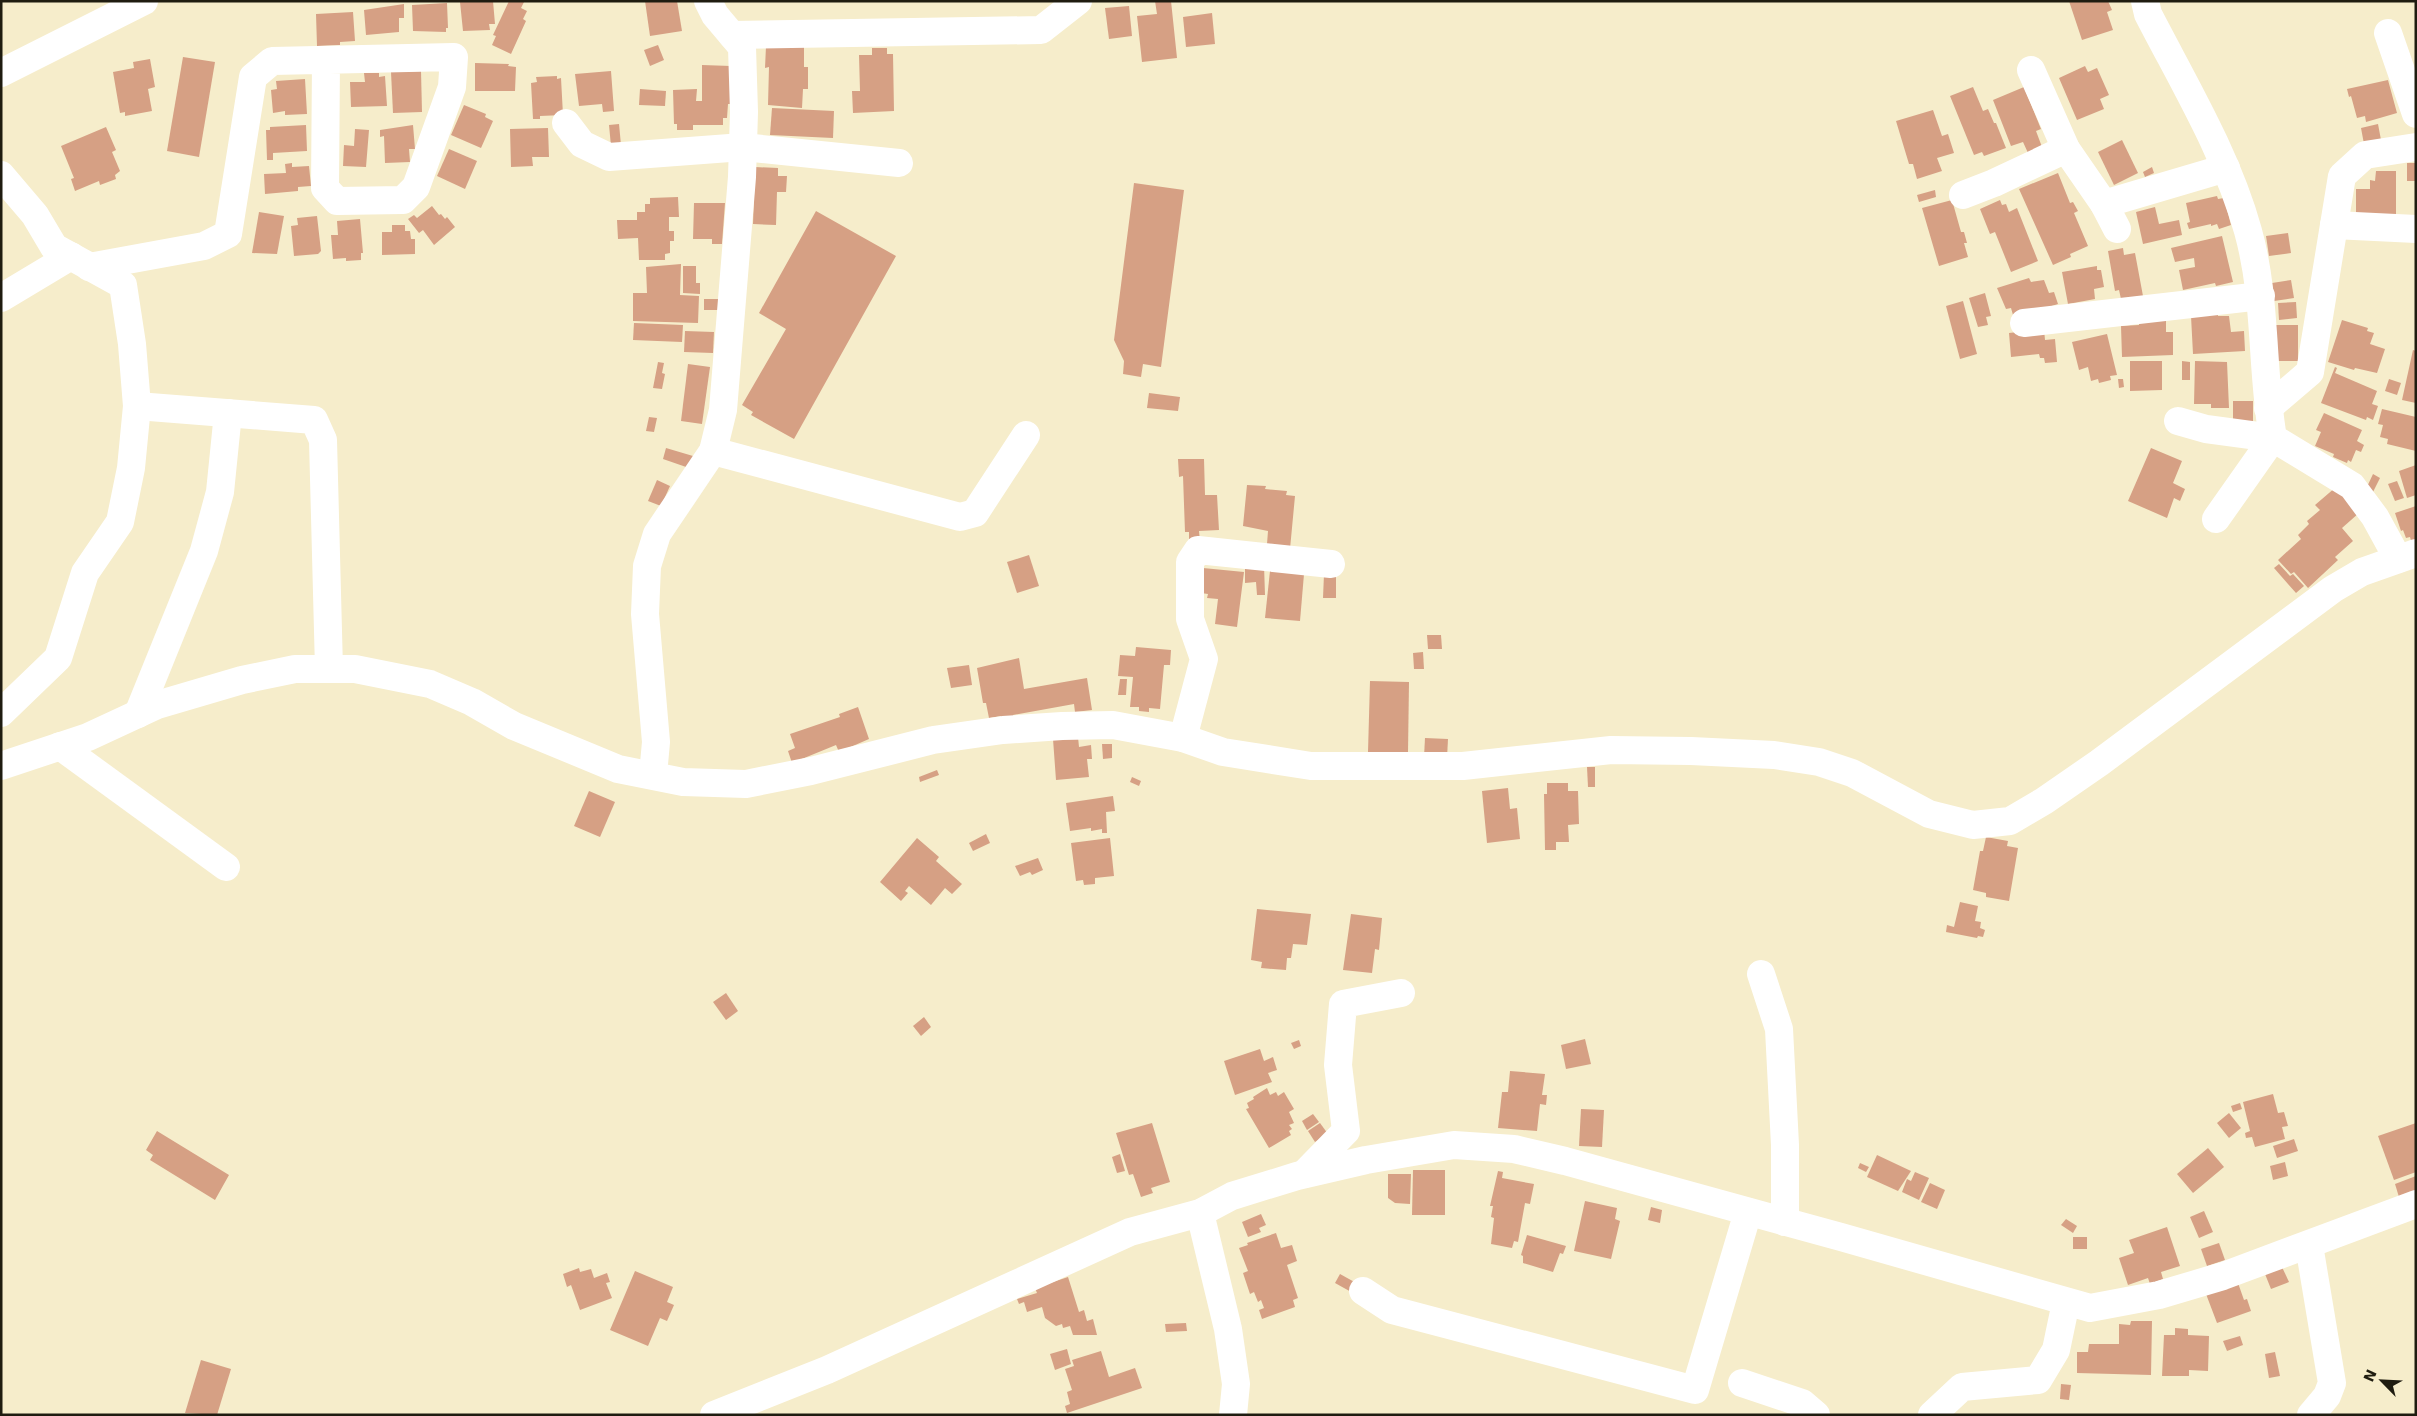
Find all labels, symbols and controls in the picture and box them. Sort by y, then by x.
north arrow [2357,1356,2407,1406]
text: N [2360,1367,2380,1384]

